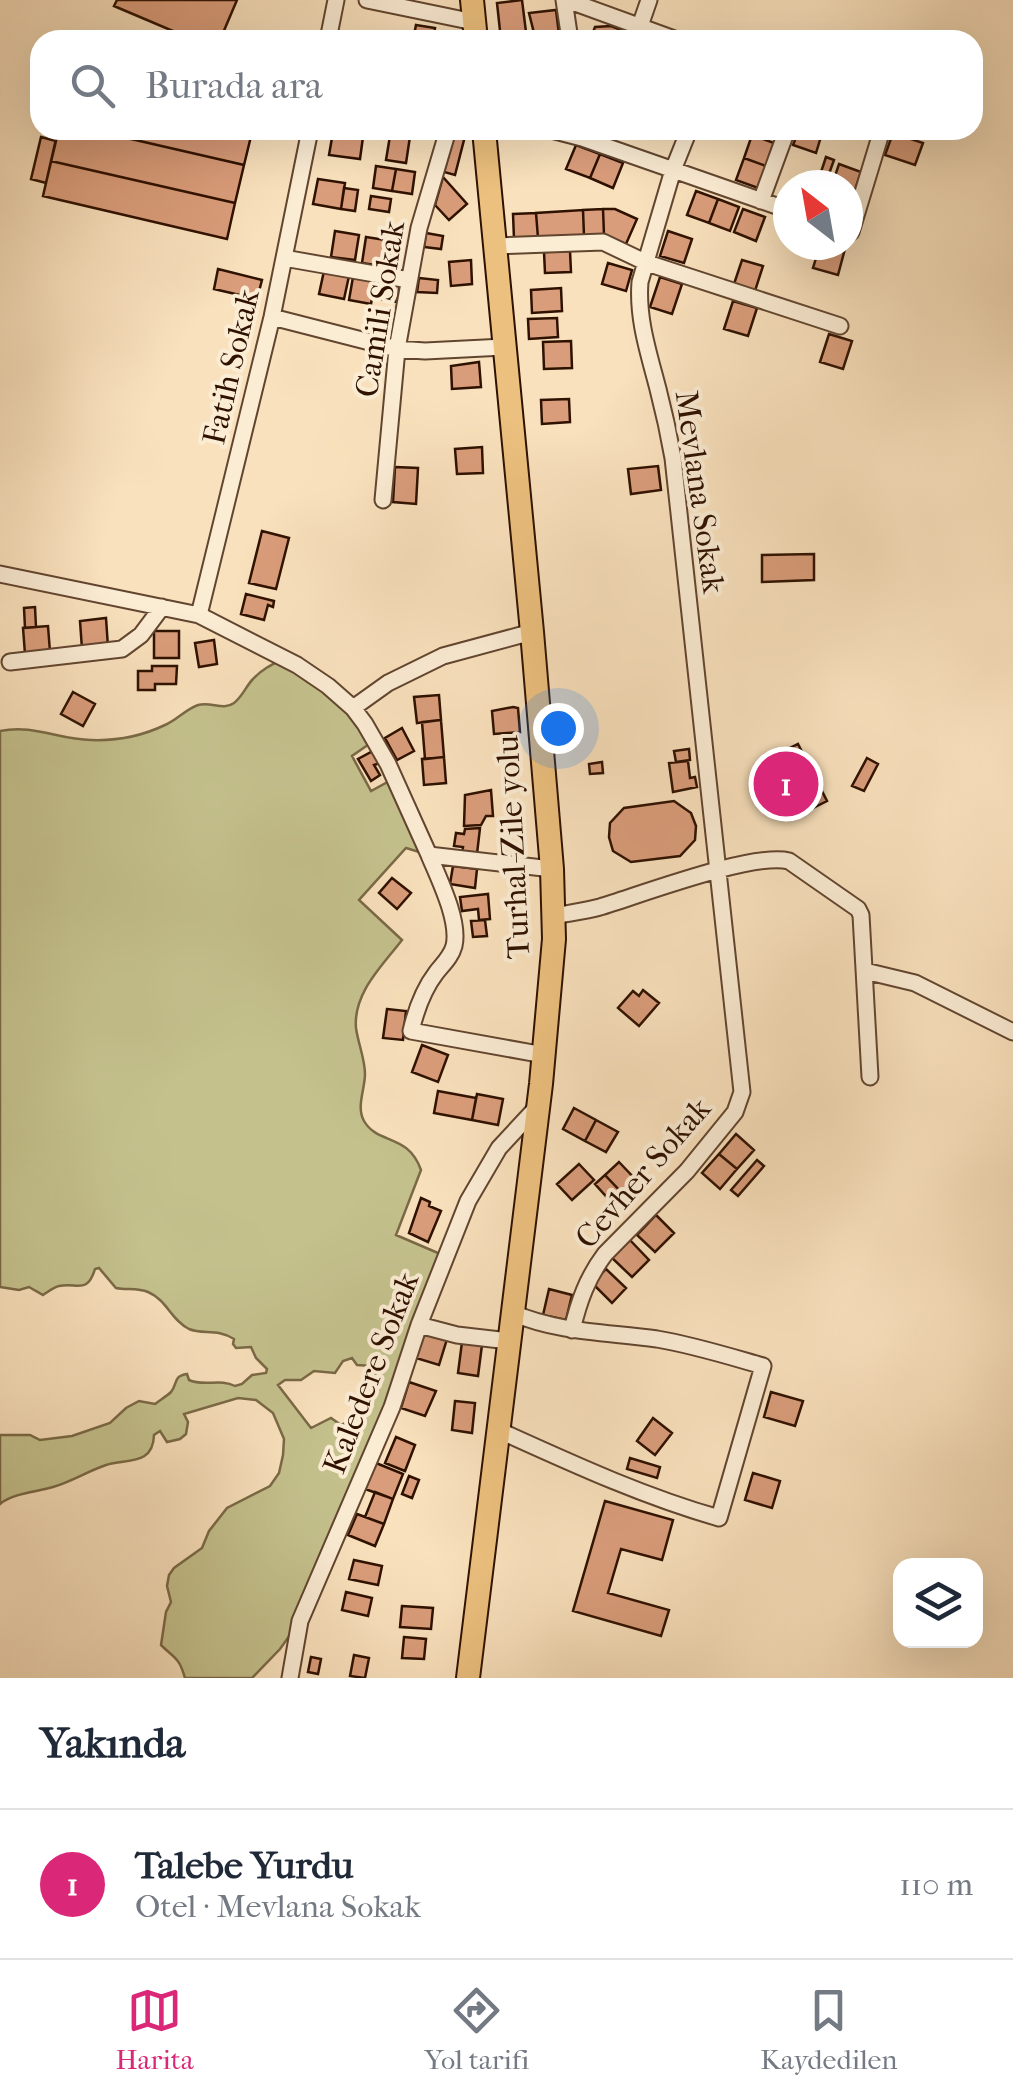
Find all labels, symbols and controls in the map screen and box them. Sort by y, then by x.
search box [30,30,983,140]
icon: search [65,58,120,113]
text: Burada ara [145,63,323,108]
north arrow [773,170,863,260]
street label: Camili Sokak [348,218,412,400]
street label: Fatih Sokak [195,286,267,448]
street label: Mevlana Sokak [667,388,733,596]
your location [533,703,584,754]
street label: Turhal-Zile yolu [489,734,537,960]
pin: 1 [754,746,818,822]
street label: Cevher Sokak [568,1090,719,1256]
street label: Kaledere Sokak [316,1267,427,1479]
map controls [893,1558,983,1648]
button: layers [893,1558,983,1648]
text: Yakında [40,1719,185,1768]
text: Talebe Yurdu [135,1843,353,1888]
text: 1 [67,1866,78,1903]
text: 110 m [899,1866,973,1903]
text: Otel · Mevlana Sokak [135,1888,421,1925]
tab: Harita [115,1983,194,2076]
tab: Yol tarifi [424,1983,529,2076]
tab: Kaydedilen [760,1983,898,2076]

